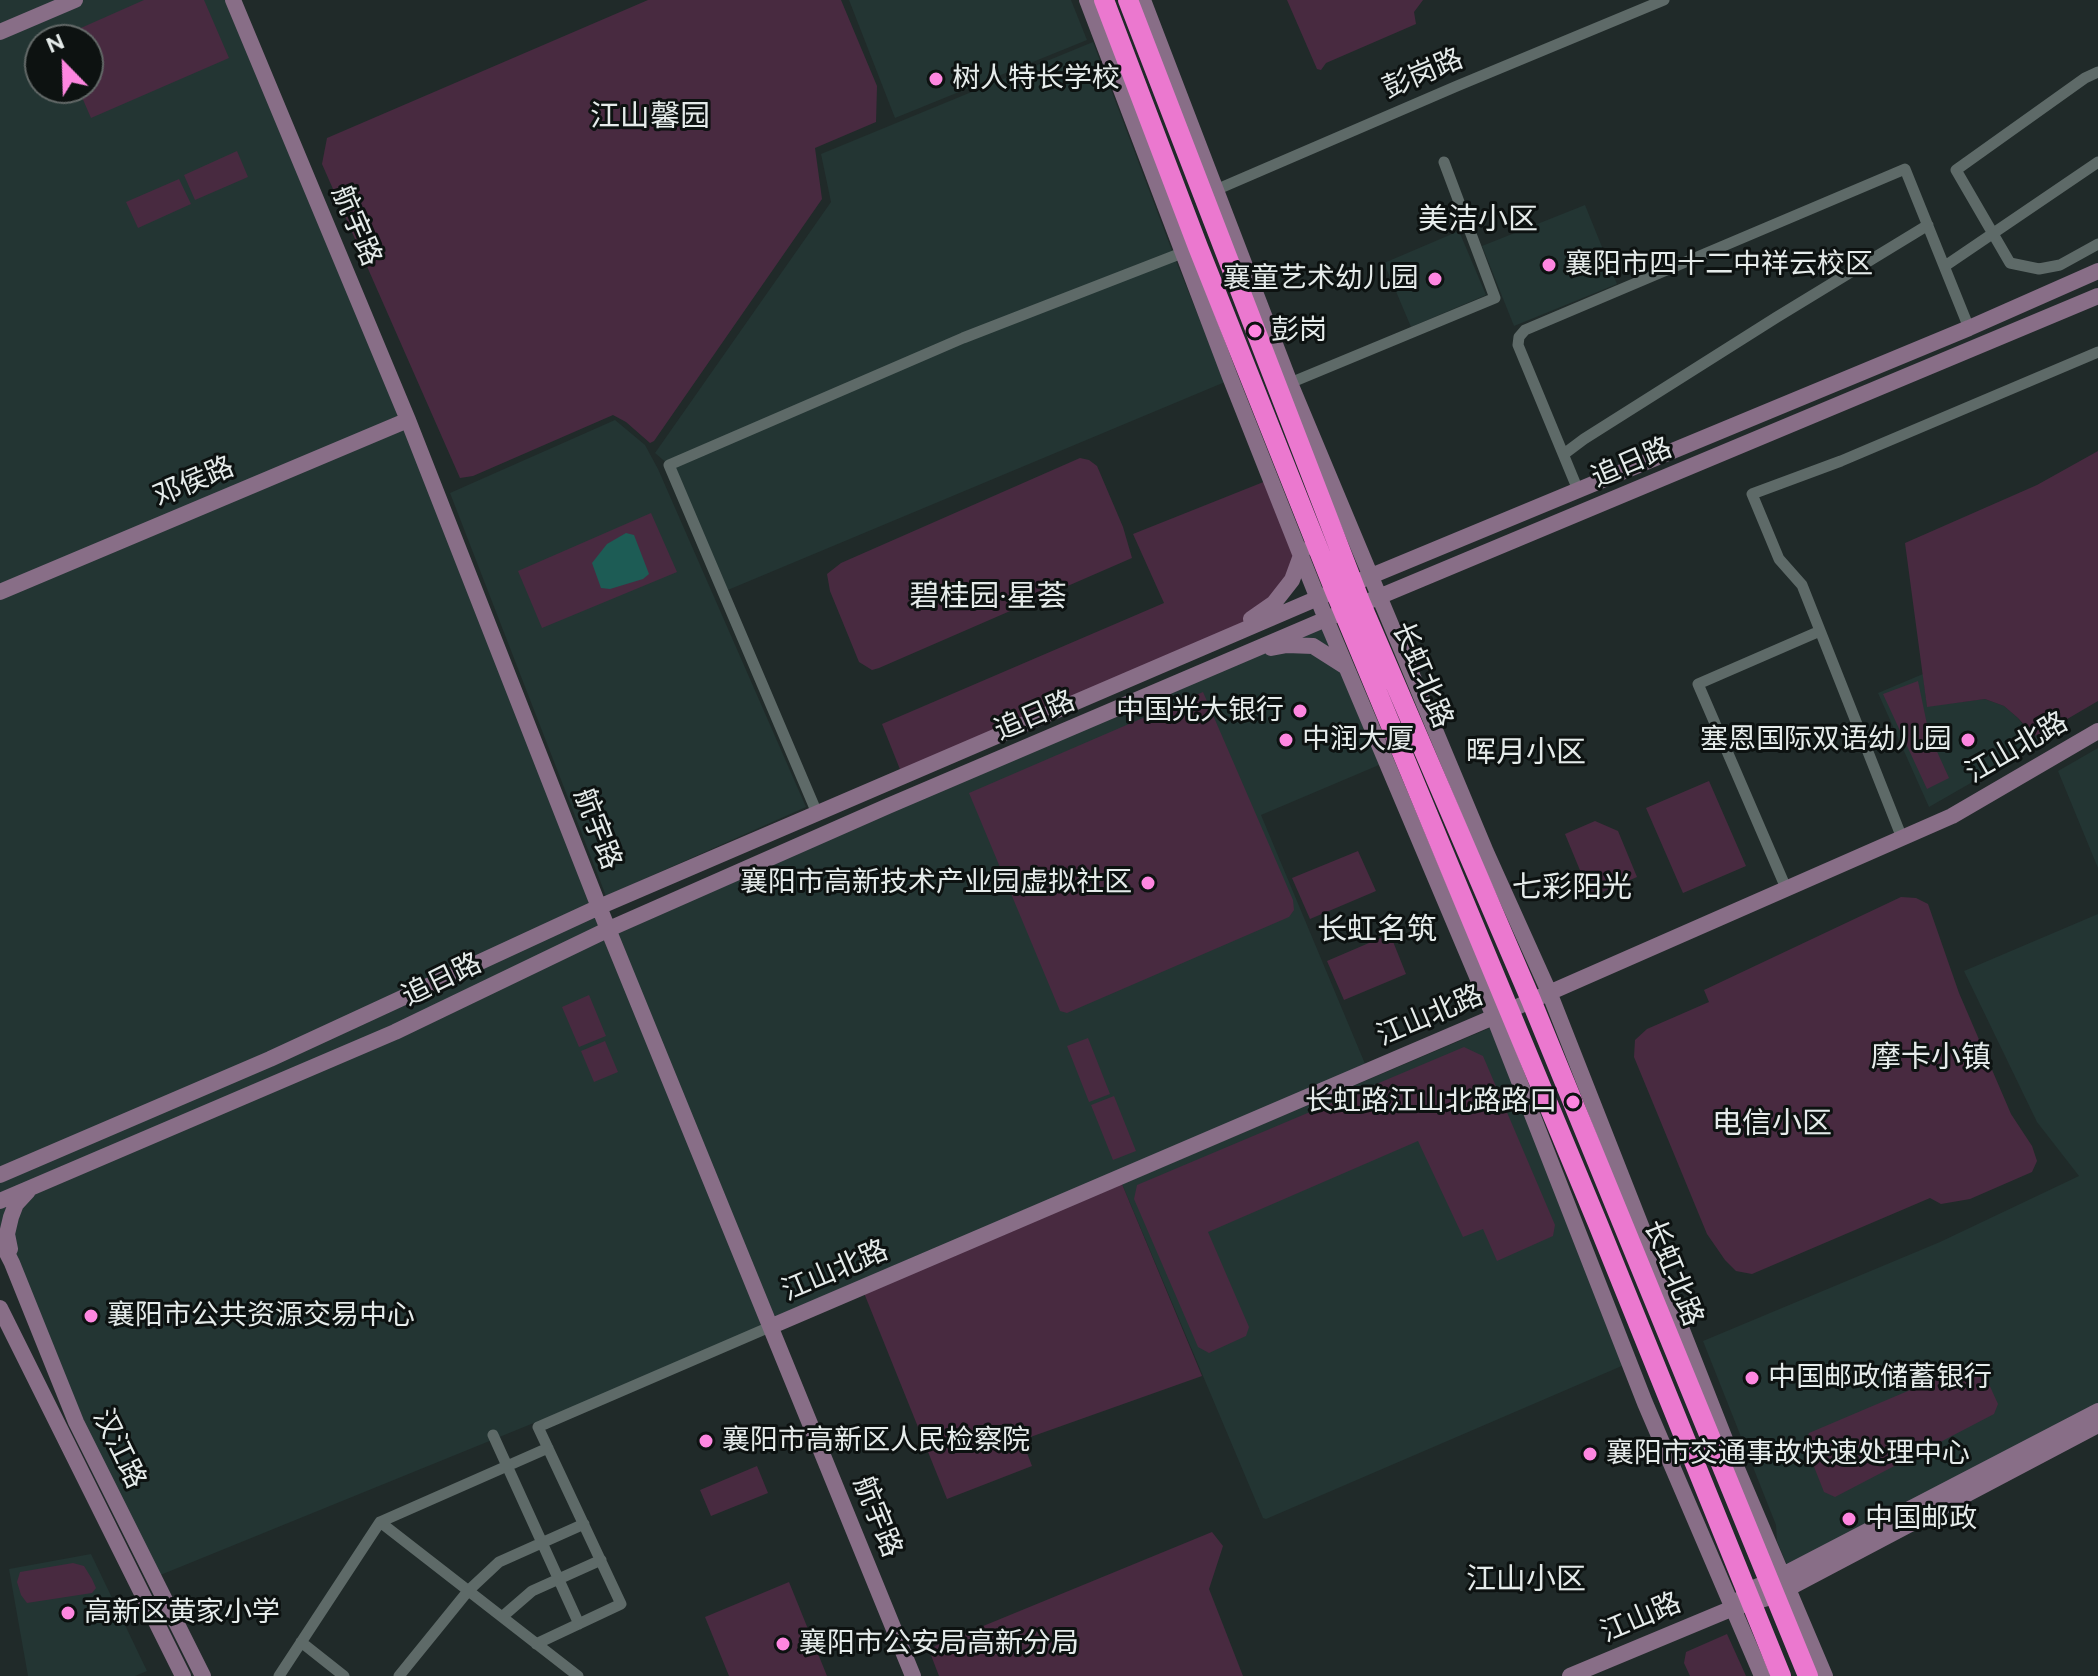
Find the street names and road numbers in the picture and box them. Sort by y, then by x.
street label: 彭岗路 [1378,42,1468,106]
street label: 航宇路 [324,181,388,271]
street label: 追日路 [1587,431,1677,495]
street label: 邓侯路 [149,450,239,514]
street label: 长虹北路 [1385,617,1459,733]
street label: 追日路 [990,684,1080,748]
street label: 江山北路 [1960,705,2074,791]
street label: 航宇路 [566,784,628,874]
street label: 追日路 [397,946,487,1014]
street label: 江山北路 [1372,979,1488,1053]
street label: 长虹北路 [1636,1215,1710,1331]
street label: 江山北路 [777,1234,893,1308]
street label: 汉江路 [85,1404,153,1494]
street label: 航宇路 [846,1472,908,1562]
street label: 江山路 [1596,1586,1686,1650]

